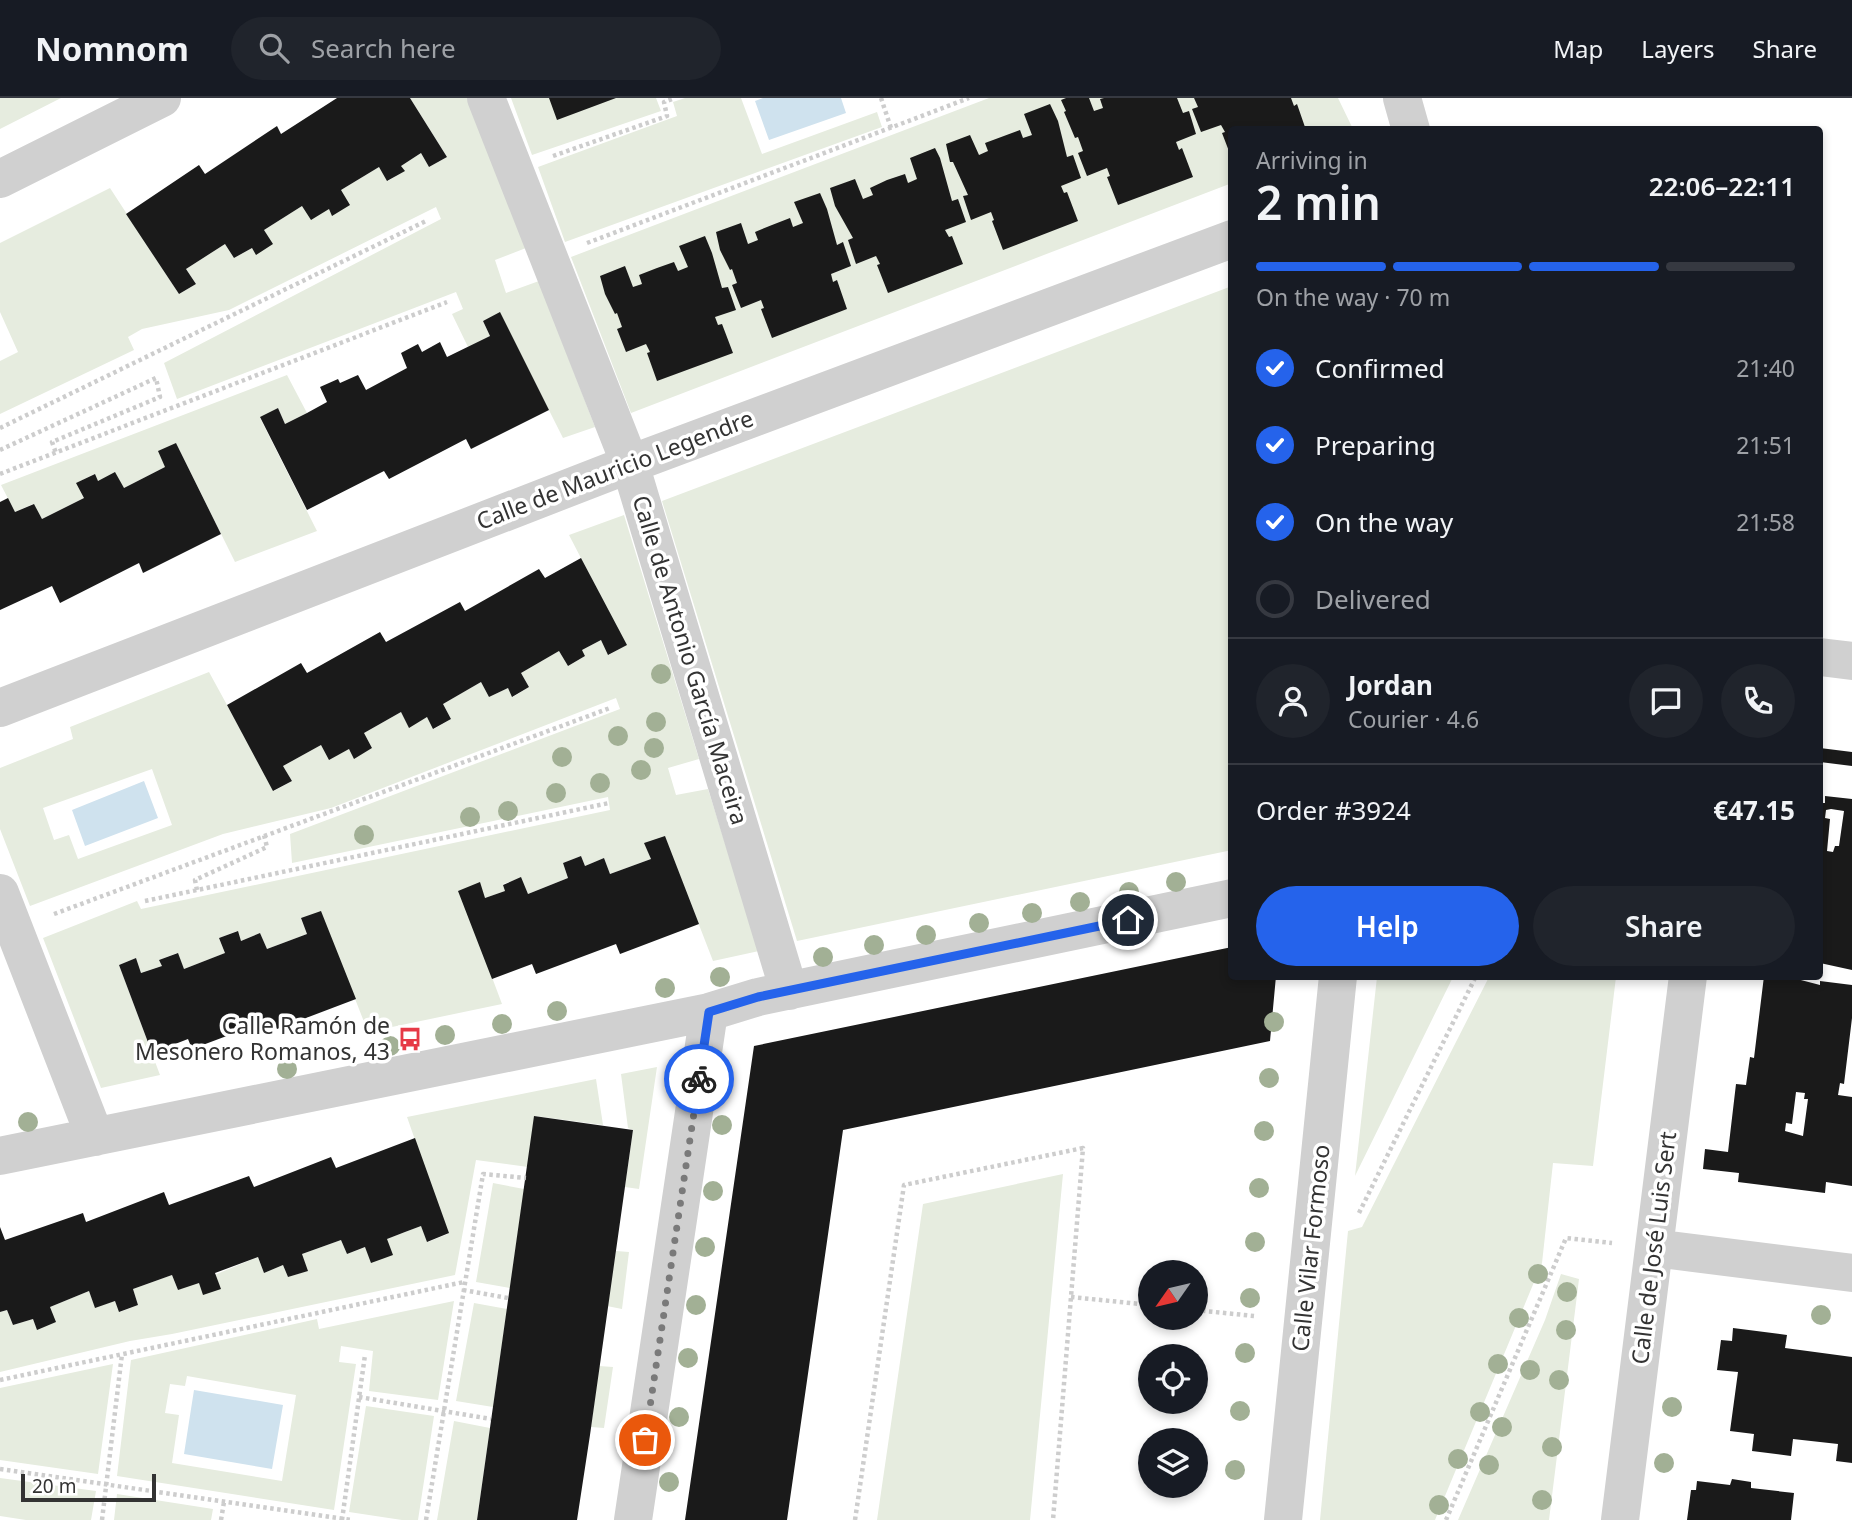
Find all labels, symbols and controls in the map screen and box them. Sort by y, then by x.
search box [231,17,721,80]
text: Nomnom [35,26,189,71]
icon: search [255,29,293,67]
text: Search here [311,30,456,66]
text: Map [1553,32,1603,65]
text: Layers [1641,32,1715,65]
text: Share [1753,32,1817,65]
text: Arriving in [1256,144,1368,176]
text: 22:06–22:11 [1649,168,1795,204]
text: 2 min [1256,171,1381,233]
text: On the way · 70 m [1256,281,1450,313]
icon: check [1256,349,1294,387]
text: Confirmed [1315,350,1445,386]
text: 21:40 [1736,352,1795,384]
street label: Calle de Mauricio Legendre [472,401,758,537]
icon: check [1256,426,1294,464]
text: Preparing [1315,427,1436,463]
text: 21:51 [1736,429,1795,461]
street label: Calle de Antonio García Maceira [626,491,756,828]
icon: check [1256,503,1294,541]
text: On the way [1315,504,1453,540]
text: 21:58 [1736,506,1795,538]
text: Delivered [1315,581,1431,617]
button: person [1256,664,1330,738]
button: chat [1629,664,1703,738]
button: phone [1721,664,1795,738]
text: Jordan [1348,667,1433,703]
text: Courier · 4.6 [1348,703,1479,735]
text: Order #3924 [1256,792,1411,828]
text: €47.15 [1713,792,1795,828]
button: Help [1256,886,1519,966]
button: Share [1533,886,1795,966]
pin [1098,890,1158,950]
icon: home [1109,901,1147,939]
place label: Calle Ramón de Mesonero Romanos, 43 [135,1009,390,1067]
bus stop icon: Calle Ramón de Mesonero Romanos, 43 [396,1025,424,1053]
courier [664,1044,734,1114]
icon: bike [680,1060,718,1098]
street label: Calle de José Luis Sert [1623,1130,1683,1366]
street label: Calle Vilar Formoso [1283,1143,1337,1353]
north arrow [1138,1260,1208,1330]
map controls [1138,1260,1208,1498]
button: locate [1138,1344,1208,1414]
pin [615,1410,675,1470]
icon: bag [626,1421,664,1459]
button: layers [1138,1428,1208,1498]
scale bar [21,1471,156,1503]
text: 20 m [32,1473,76,1499]

